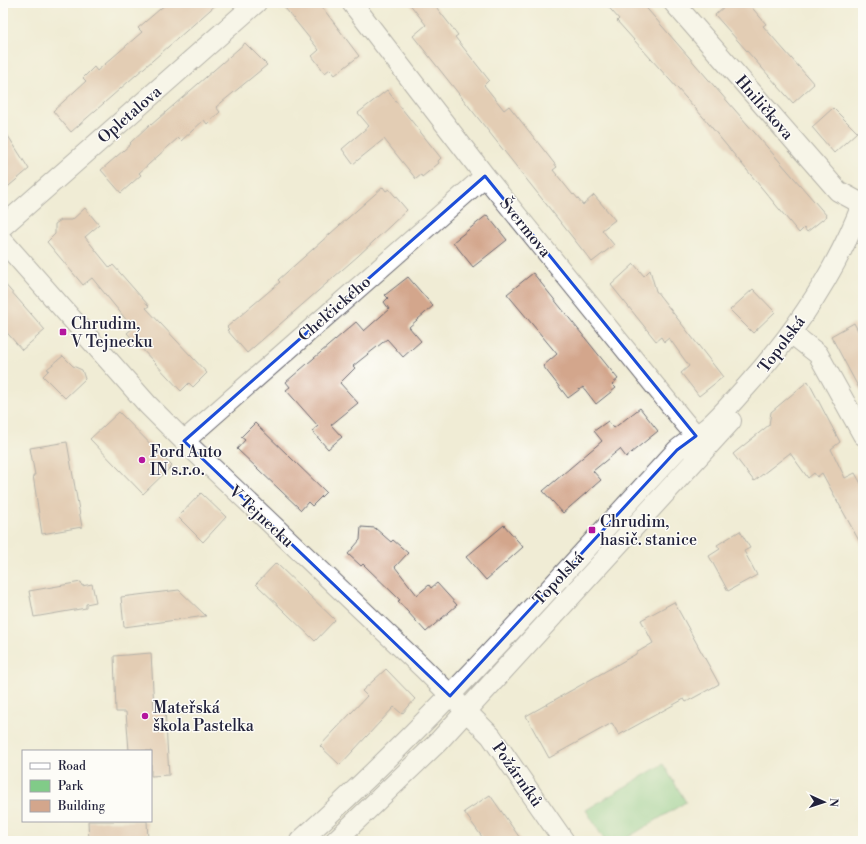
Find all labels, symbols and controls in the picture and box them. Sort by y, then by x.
street label: Hniličkova [731,71,798,145]
street label: Opletalova [94,81,166,148]
street label: Švermova [495,193,557,262]
street label: Chelčického [294,272,375,346]
street label: Topolská [754,312,810,377]
place label: Chrudim, V Tejnecku [70,314,153,352]
marker: Chrudim, V Tejnecku [58,327,68,337]
place label: Ford Auto IN s.r.o. [150,442,222,480]
marker: Ford Auto IN s.r.o. [137,455,147,465]
street label: V Tejnecku [224,481,298,552]
place label: Chrudim, hasič. stanice [600,512,697,550]
marker: Chrudim, hasič. stanice [587,525,597,535]
street label: Topolská [529,547,589,610]
place label: Mateřská škola Pastelka [153,698,255,736]
marker: Mateřská škola Pastelka [140,711,150,721]
street label: Požárníků [488,738,547,811]
legend [22,750,152,822]
text: Road [58,759,86,774]
text: Park [58,779,84,794]
north arrow [804,782,844,822]
text: N [826,798,840,807]
text: Building [57,799,106,814]

